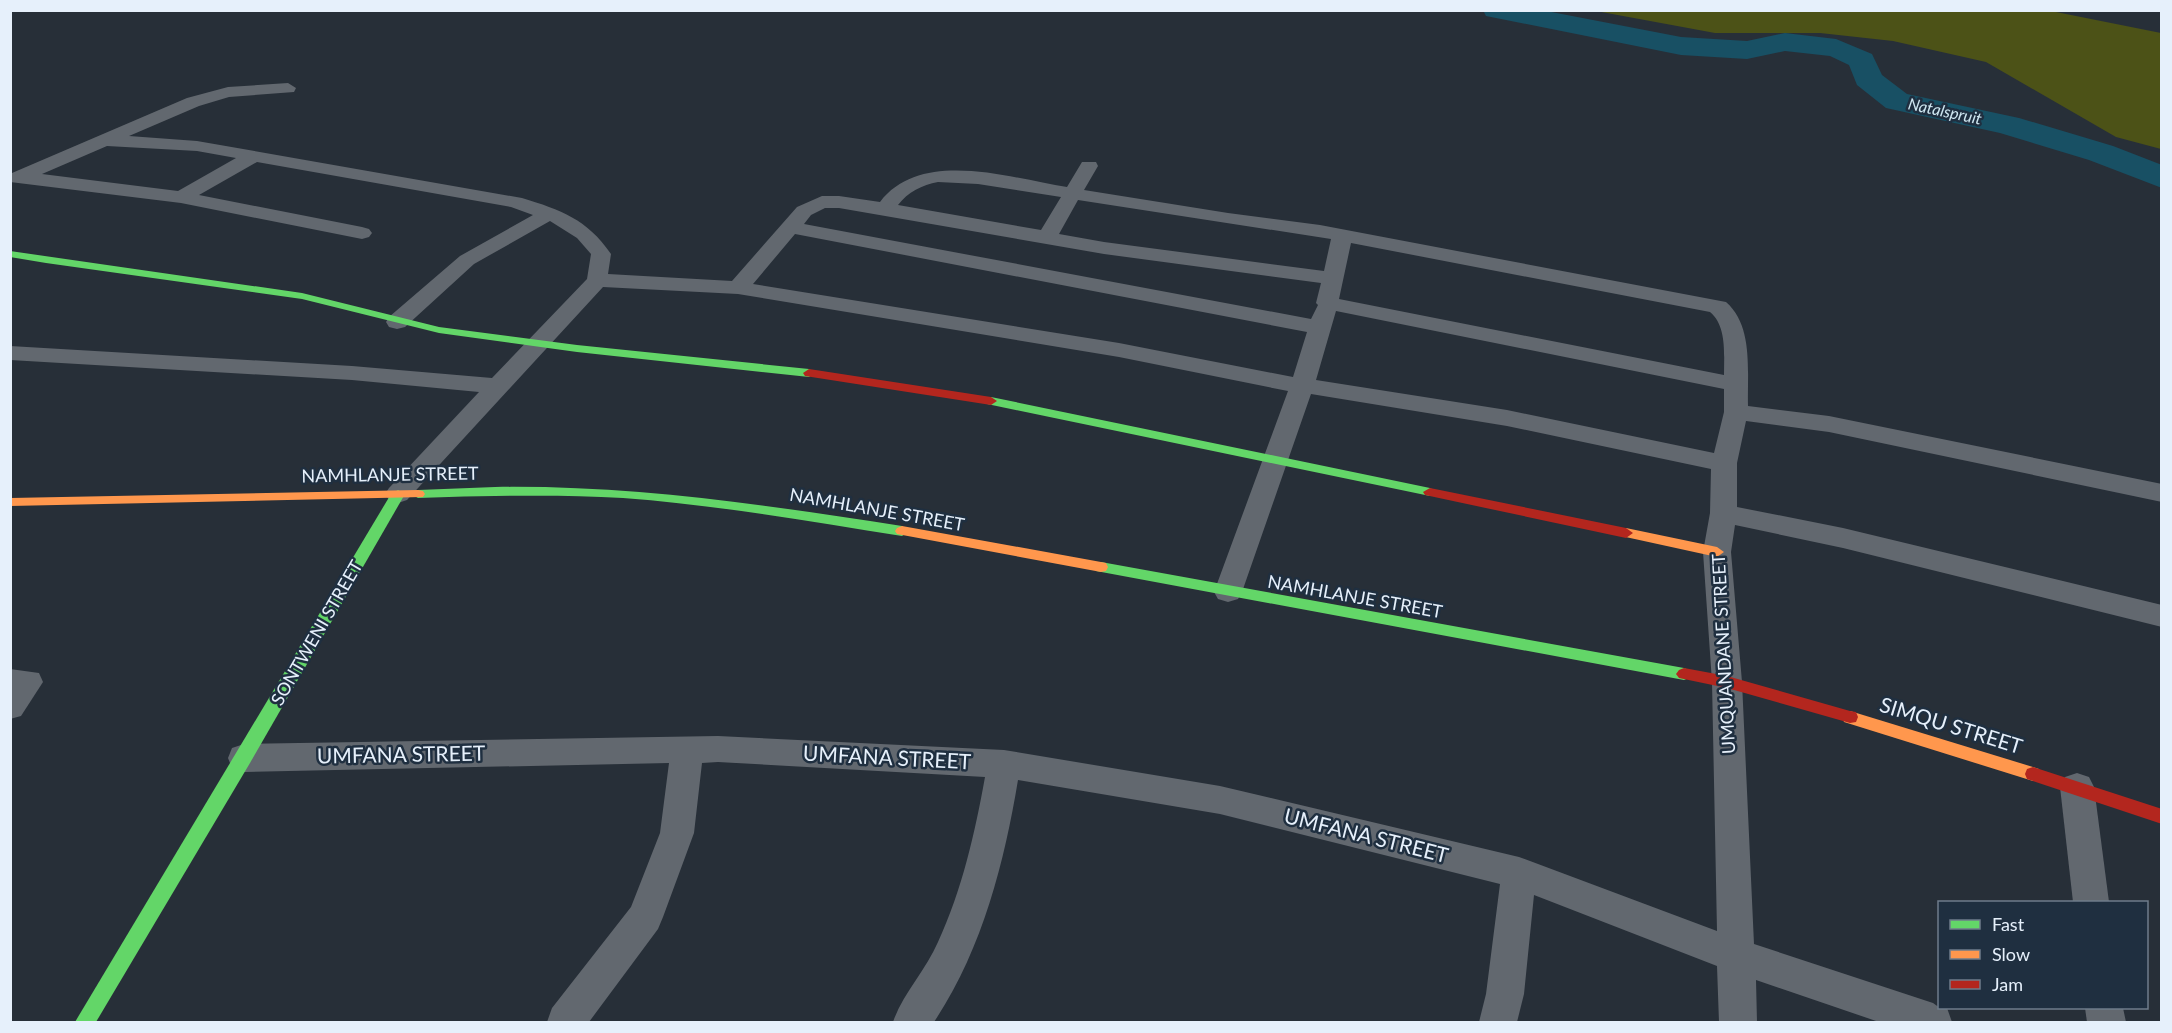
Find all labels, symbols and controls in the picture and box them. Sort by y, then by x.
water label: Natalspruit [1907,93,1984,128]
street label: NAMHLANJE STREET [301,461,479,487]
street label: NAMHLANJE STREET [788,483,967,535]
street label: UMQUANDANE STREET [1707,553,1739,755]
street label: SONTWENI STREET [266,556,367,709]
street label: NAMHLANJE STREET [1266,570,1445,622]
street label: SIMQU STREET [1877,691,2026,758]
street label: UMFANA STREET [317,740,486,767]
street label: UMFANA STREET [802,740,972,773]
street label: UMFANA STREET [1282,802,1452,867]
legend [1938,901,2148,1009]
text: Fast [1992,913,2025,935]
text: Slow [1992,943,2030,965]
text: Jam [1992,973,2023,995]

